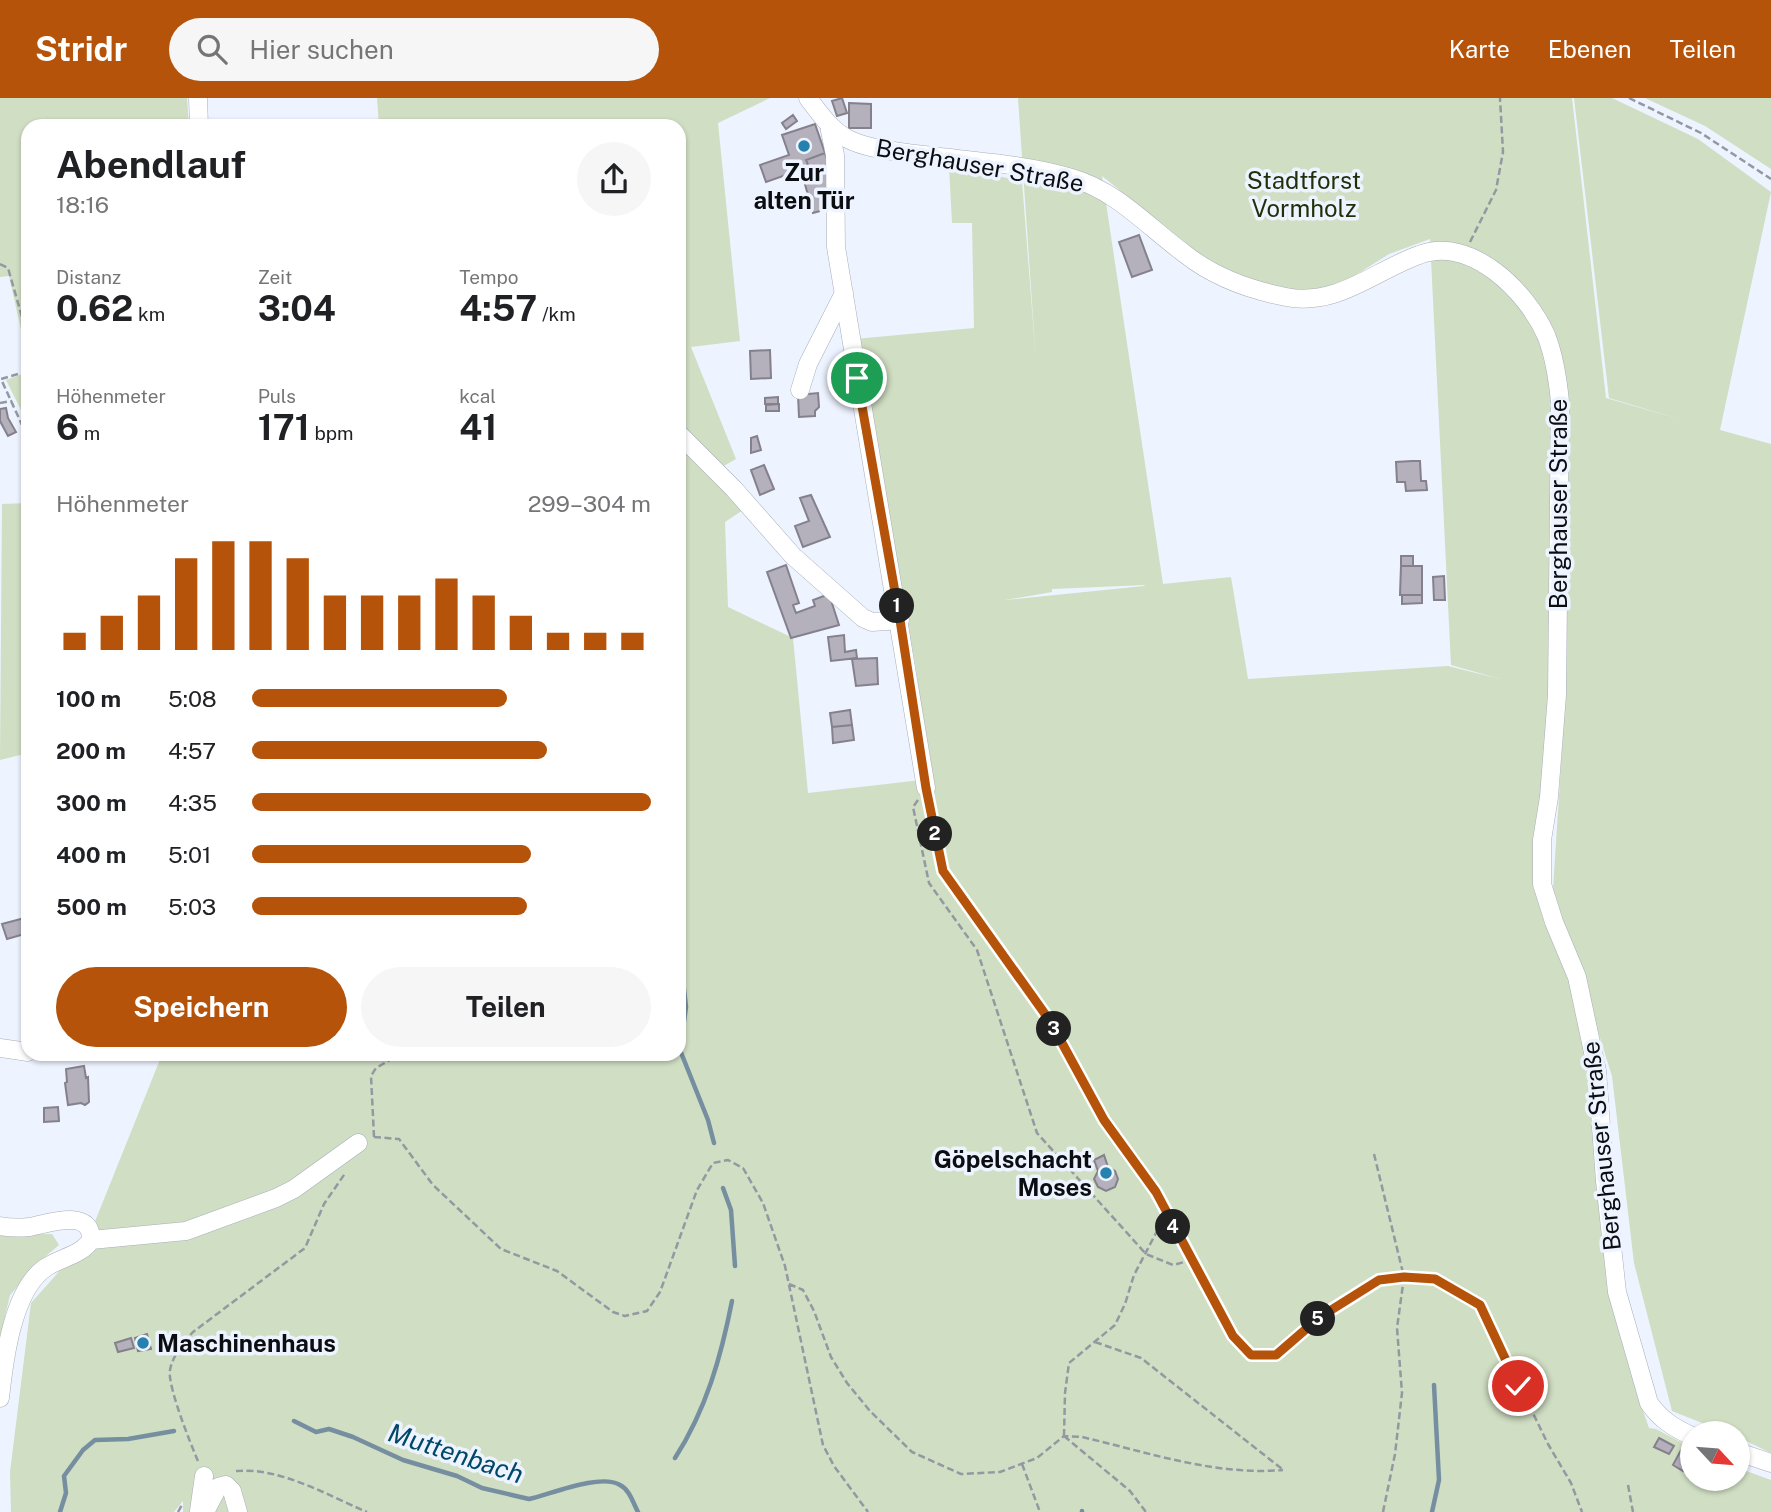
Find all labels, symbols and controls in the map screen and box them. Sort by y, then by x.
search box [169,18,659,81]
text: Stridr [35,30,127,68]
icon: search [193,30,231,68]
text: Hier suchen [249,34,394,65]
text: Karte [1449,35,1510,63]
text: Ebenen [1548,35,1632,63]
text: Teilen [1670,35,1736,63]
street label: Berghauser Straße [874,133,1086,197]
marker: Zur alten Tür [796,138,812,154]
text: Abendlauf [56,142,246,187]
button: share [577,142,651,216]
place label: Zur alten Tür [753,158,855,214]
park label: Stadtforst Vormholz [1247,166,1361,222]
text: 18:16 [56,191,109,218]
text: Distanz [56,266,121,288]
text: Zeit [258,266,292,288]
text: Tempo [459,266,519,288]
text: 0.62 [56,288,133,329]
text: 3:04 [258,288,336,329]
text: 4:57 [459,288,537,329]
text: km [133,303,165,325]
text: /km [537,303,576,325]
pin [827,348,887,408]
icon: arrive [838,359,876,397]
text: Höhenmeter [56,385,166,407]
text: Puls [258,385,296,407]
text: kcal [459,385,496,407]
street label: Berghauser Straße [1544,399,1572,609]
text: 6 [56,407,79,448]
text: 171 [258,407,310,448]
text: 41 [459,407,497,448]
text: m [79,422,100,444]
text: bpm [310,422,354,444]
text: Höhenmeter [56,490,189,517]
text: 299–304 m [528,490,651,517]
pin: 1 [880,588,914,624]
text: 1 [892,594,901,616]
text: 100 m [56,685,121,712]
text: 5:08 [168,685,217,712]
text: 200 m [56,737,126,764]
text: 4:57 [168,737,216,764]
text: 300 m [56,789,127,816]
text: 4:35 [168,789,217,816]
pin: 2 [918,816,953,852]
text: 2 [928,822,941,844]
text: 400 m [56,841,126,868]
text: 5:01 [168,841,211,868]
text: 500 m [56,893,127,920]
text: 5:03 [168,893,216,920]
button: Speichern [56,967,347,1047]
button: Teilen [361,967,651,1047]
pin: 3 [1036,1012,1072,1046]
text: 3 [1047,1017,1060,1039]
street label: Berghauser Straße [1576,1040,1626,1252]
place label: Göpelschacht Moses [934,1145,1092,1201]
marker: Göpelschacht Moses [1098,1165,1114,1181]
pin: 4 [1156,1210,1190,1244]
text: 4 [1166,1215,1179,1237]
pin: 5 [1300,1302,1336,1336]
text: 5 [1311,1307,1324,1329]
place label: Maschinenhaus [157,1329,336,1357]
marker: Maschinenhaus [135,1335,151,1351]
pin [1488,1356,1548,1416]
icon: check [1499,1367,1537,1405]
water label: Muttenbach [385,1417,527,1489]
north arrow [1680,1421,1750,1491]
map controls [1680,1421,1750,1491]

